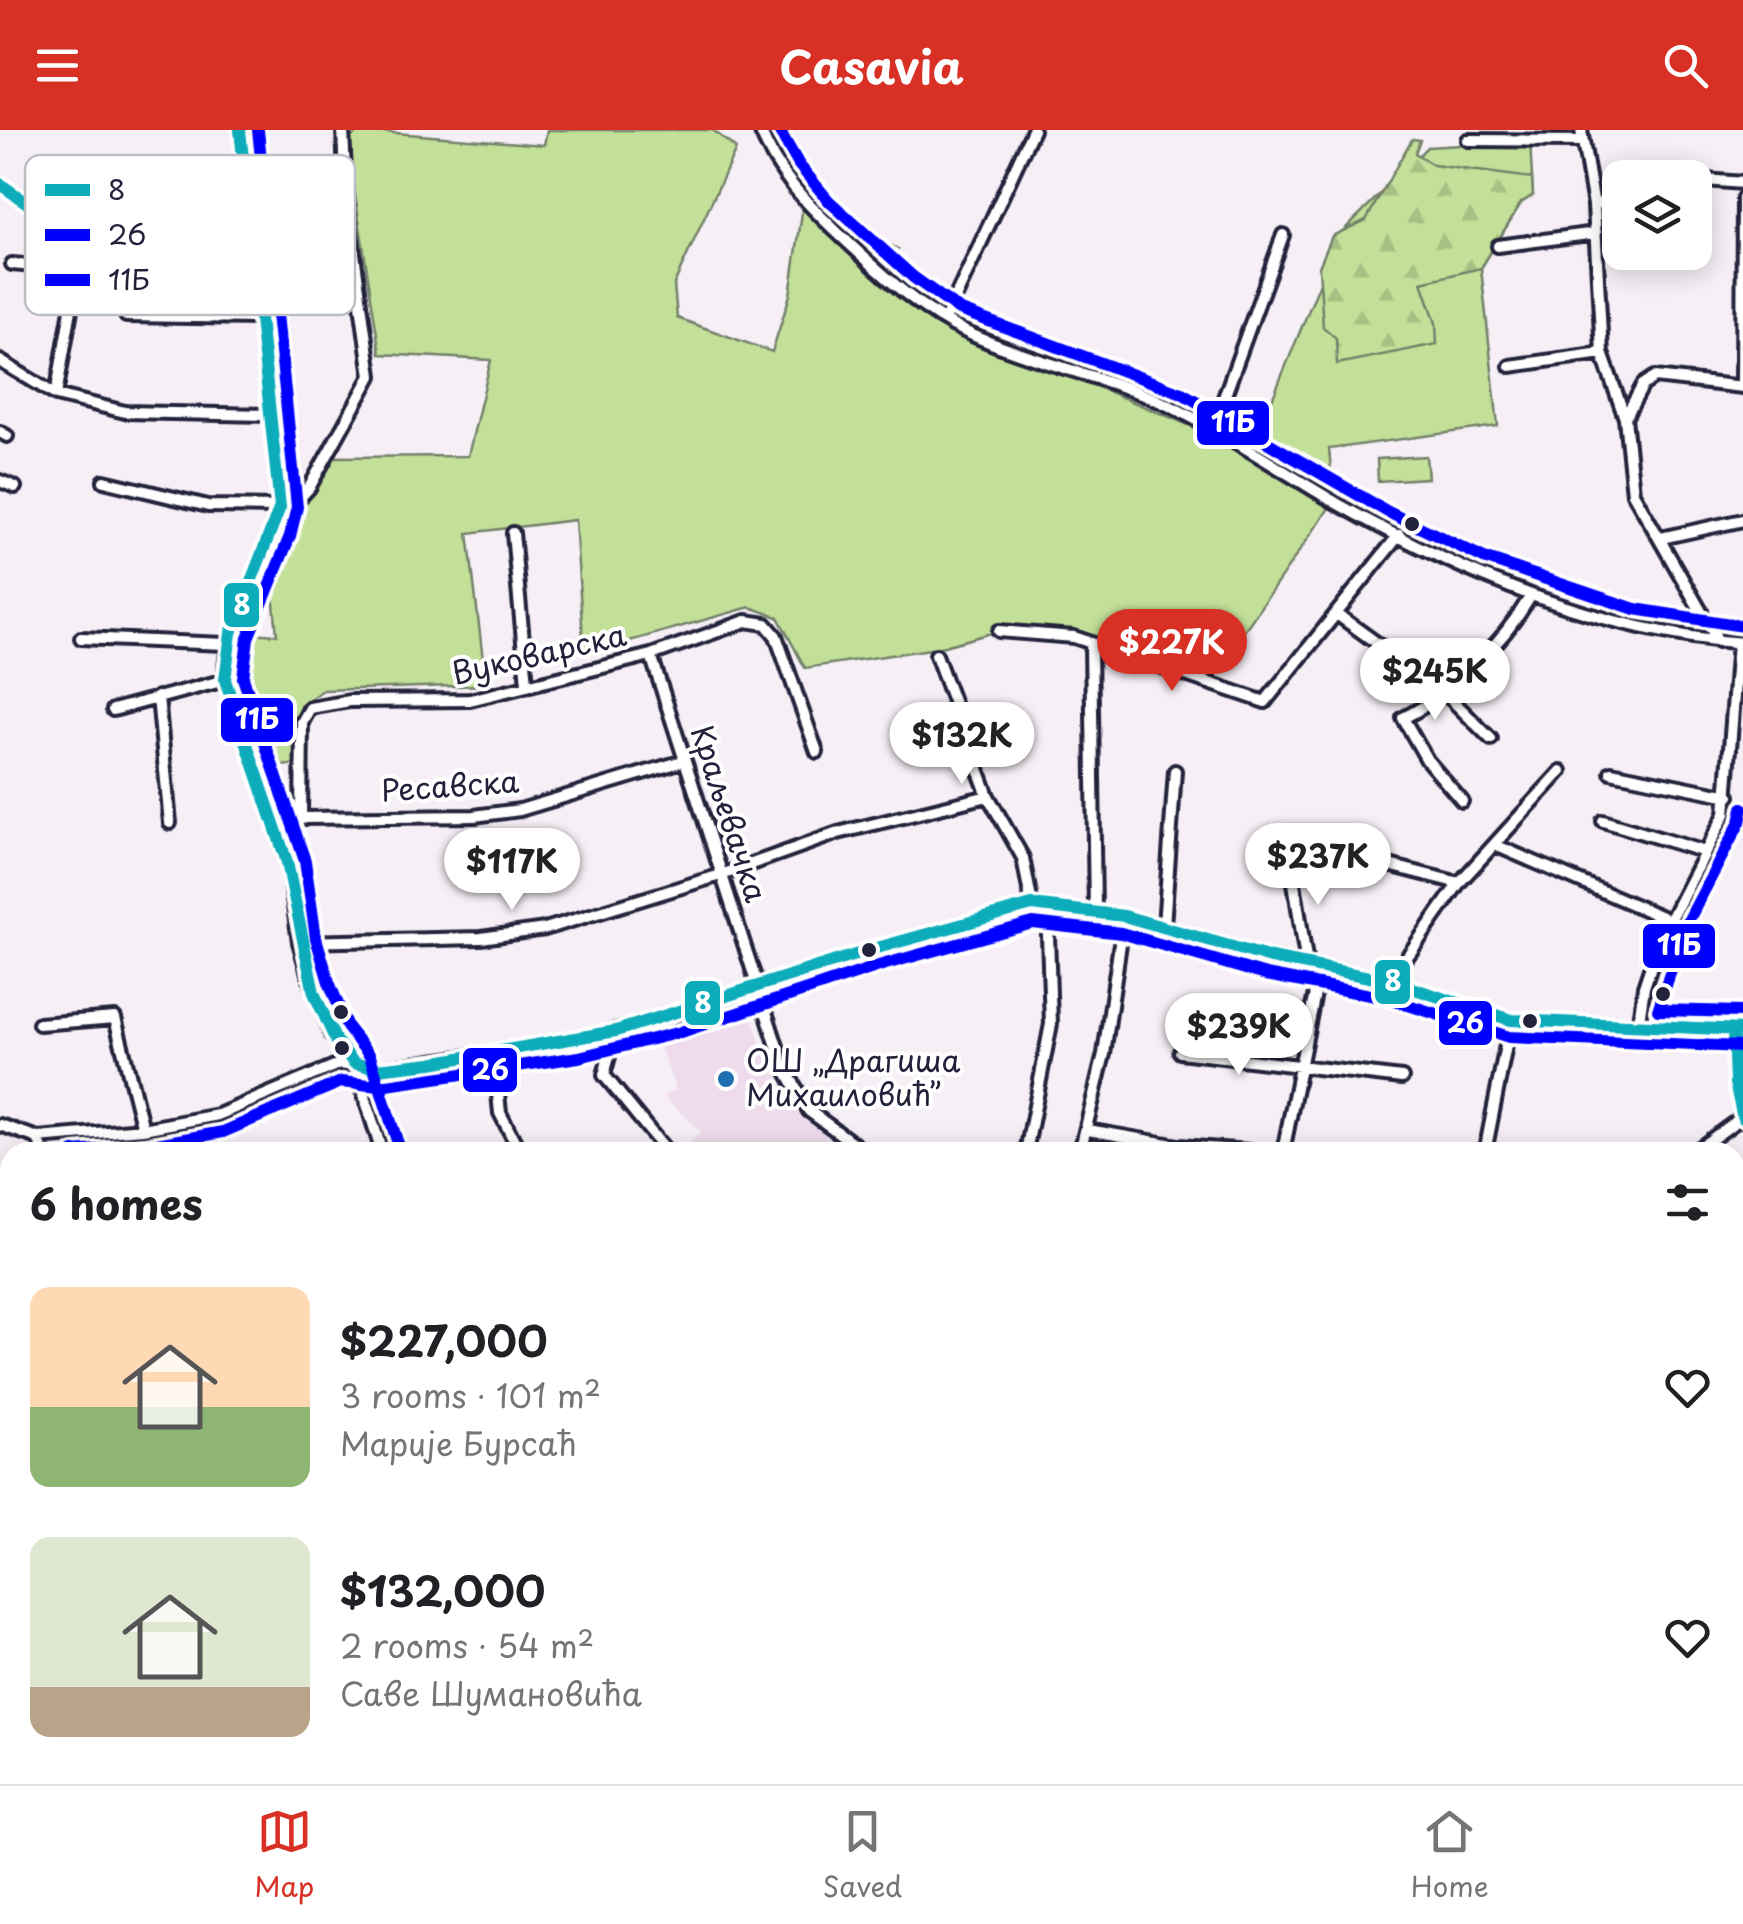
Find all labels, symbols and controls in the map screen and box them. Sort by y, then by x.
text: Casavia [779,31,964,99]
icon: menu [30,38,85,93]
icon: search [1658,38,1713,93]
legend [25,155,355,315]
map controls [1602,160,1712,270]
button: layers [1602,160,1712,270]
text: 8 [108,167,126,210]
text: 26 [108,212,146,255]
text: 11Б [108,257,150,300]
line badge: 11Б [1195,399,1271,447]
text: 11Б [1211,399,1255,442]
unlabelled marker [1402,514,1422,534]
line badge: 8 [222,581,261,629]
text: 8 [233,582,251,625]
pin: $227K [1102,609,1242,694]
street label: Вуковарска [447,611,630,694]
text: $227K [1119,617,1225,665]
pin: $245K [1365,638,1505,723]
text: $245K [1382,646,1488,694]
line badge: 11Б [219,696,295,744]
text: 11Б [235,696,279,739]
pin: $132K [892,702,1032,787]
text: $132K [912,710,1013,758]
street label: Краљевачка [681,719,780,907]
street label: Ресавска [379,757,521,812]
pin: $237K [1248,823,1388,908]
pin: $117K [442,828,582,913]
text: $237K [1267,831,1369,879]
text: $117K [466,836,558,884]
line badge: 11Б [1641,922,1717,970]
text: 11Б [1657,922,1701,965]
unlabelled marker [859,940,879,960]
line badge: 8 [1373,958,1412,1006]
text: 8 [1384,958,1402,1001]
line badge: 8 [683,979,722,1027]
text: 8 [694,980,712,1023]
unlabelled marker [1653,984,1673,1004]
pin: $239K [1169,993,1309,1078]
line badge: 26 [1437,999,1494,1047]
text: 26 [1446,1000,1484,1043]
text: $239K [1187,1001,1291,1049]
unlabelled marker [331,1002,351,1022]
unlabelled marker [1520,1011,1540,1031]
place label: ОШ „Драгиша Михаиловић” [746,1037,961,1116]
unlabelled marker [332,1038,352,1058]
line badge: 26 [461,1046,519,1094]
text: 26 [471,1047,509,1090]
marker: ОШ „Драгиша Михаиловић” [715,1068,737,1090]
text: 6 homes [30,1171,203,1234]
icon: filters [1660,1175,1715,1230]
text: $227,000 [340,1308,548,1371]
icon: home [110,1327,230,1447]
icon: heart [1660,1360,1715,1415]
text: 3 rooms · 101 m² [340,1371,601,1419]
text: Марије Бурсаћ [340,1419,577,1467]
text: $132,000 [340,1558,545,1621]
icon: home [110,1577,230,1697]
icon: heart [1660,1610,1715,1665]
text: 2 rooms · 54 m² [340,1621,594,1669]
text: Саве Шумановића [340,1669,642,1717]
tab: Map [254,1804,314,1907]
tab: Saved [823,1804,902,1907]
tab: Home [1411,1804,1489,1907]

